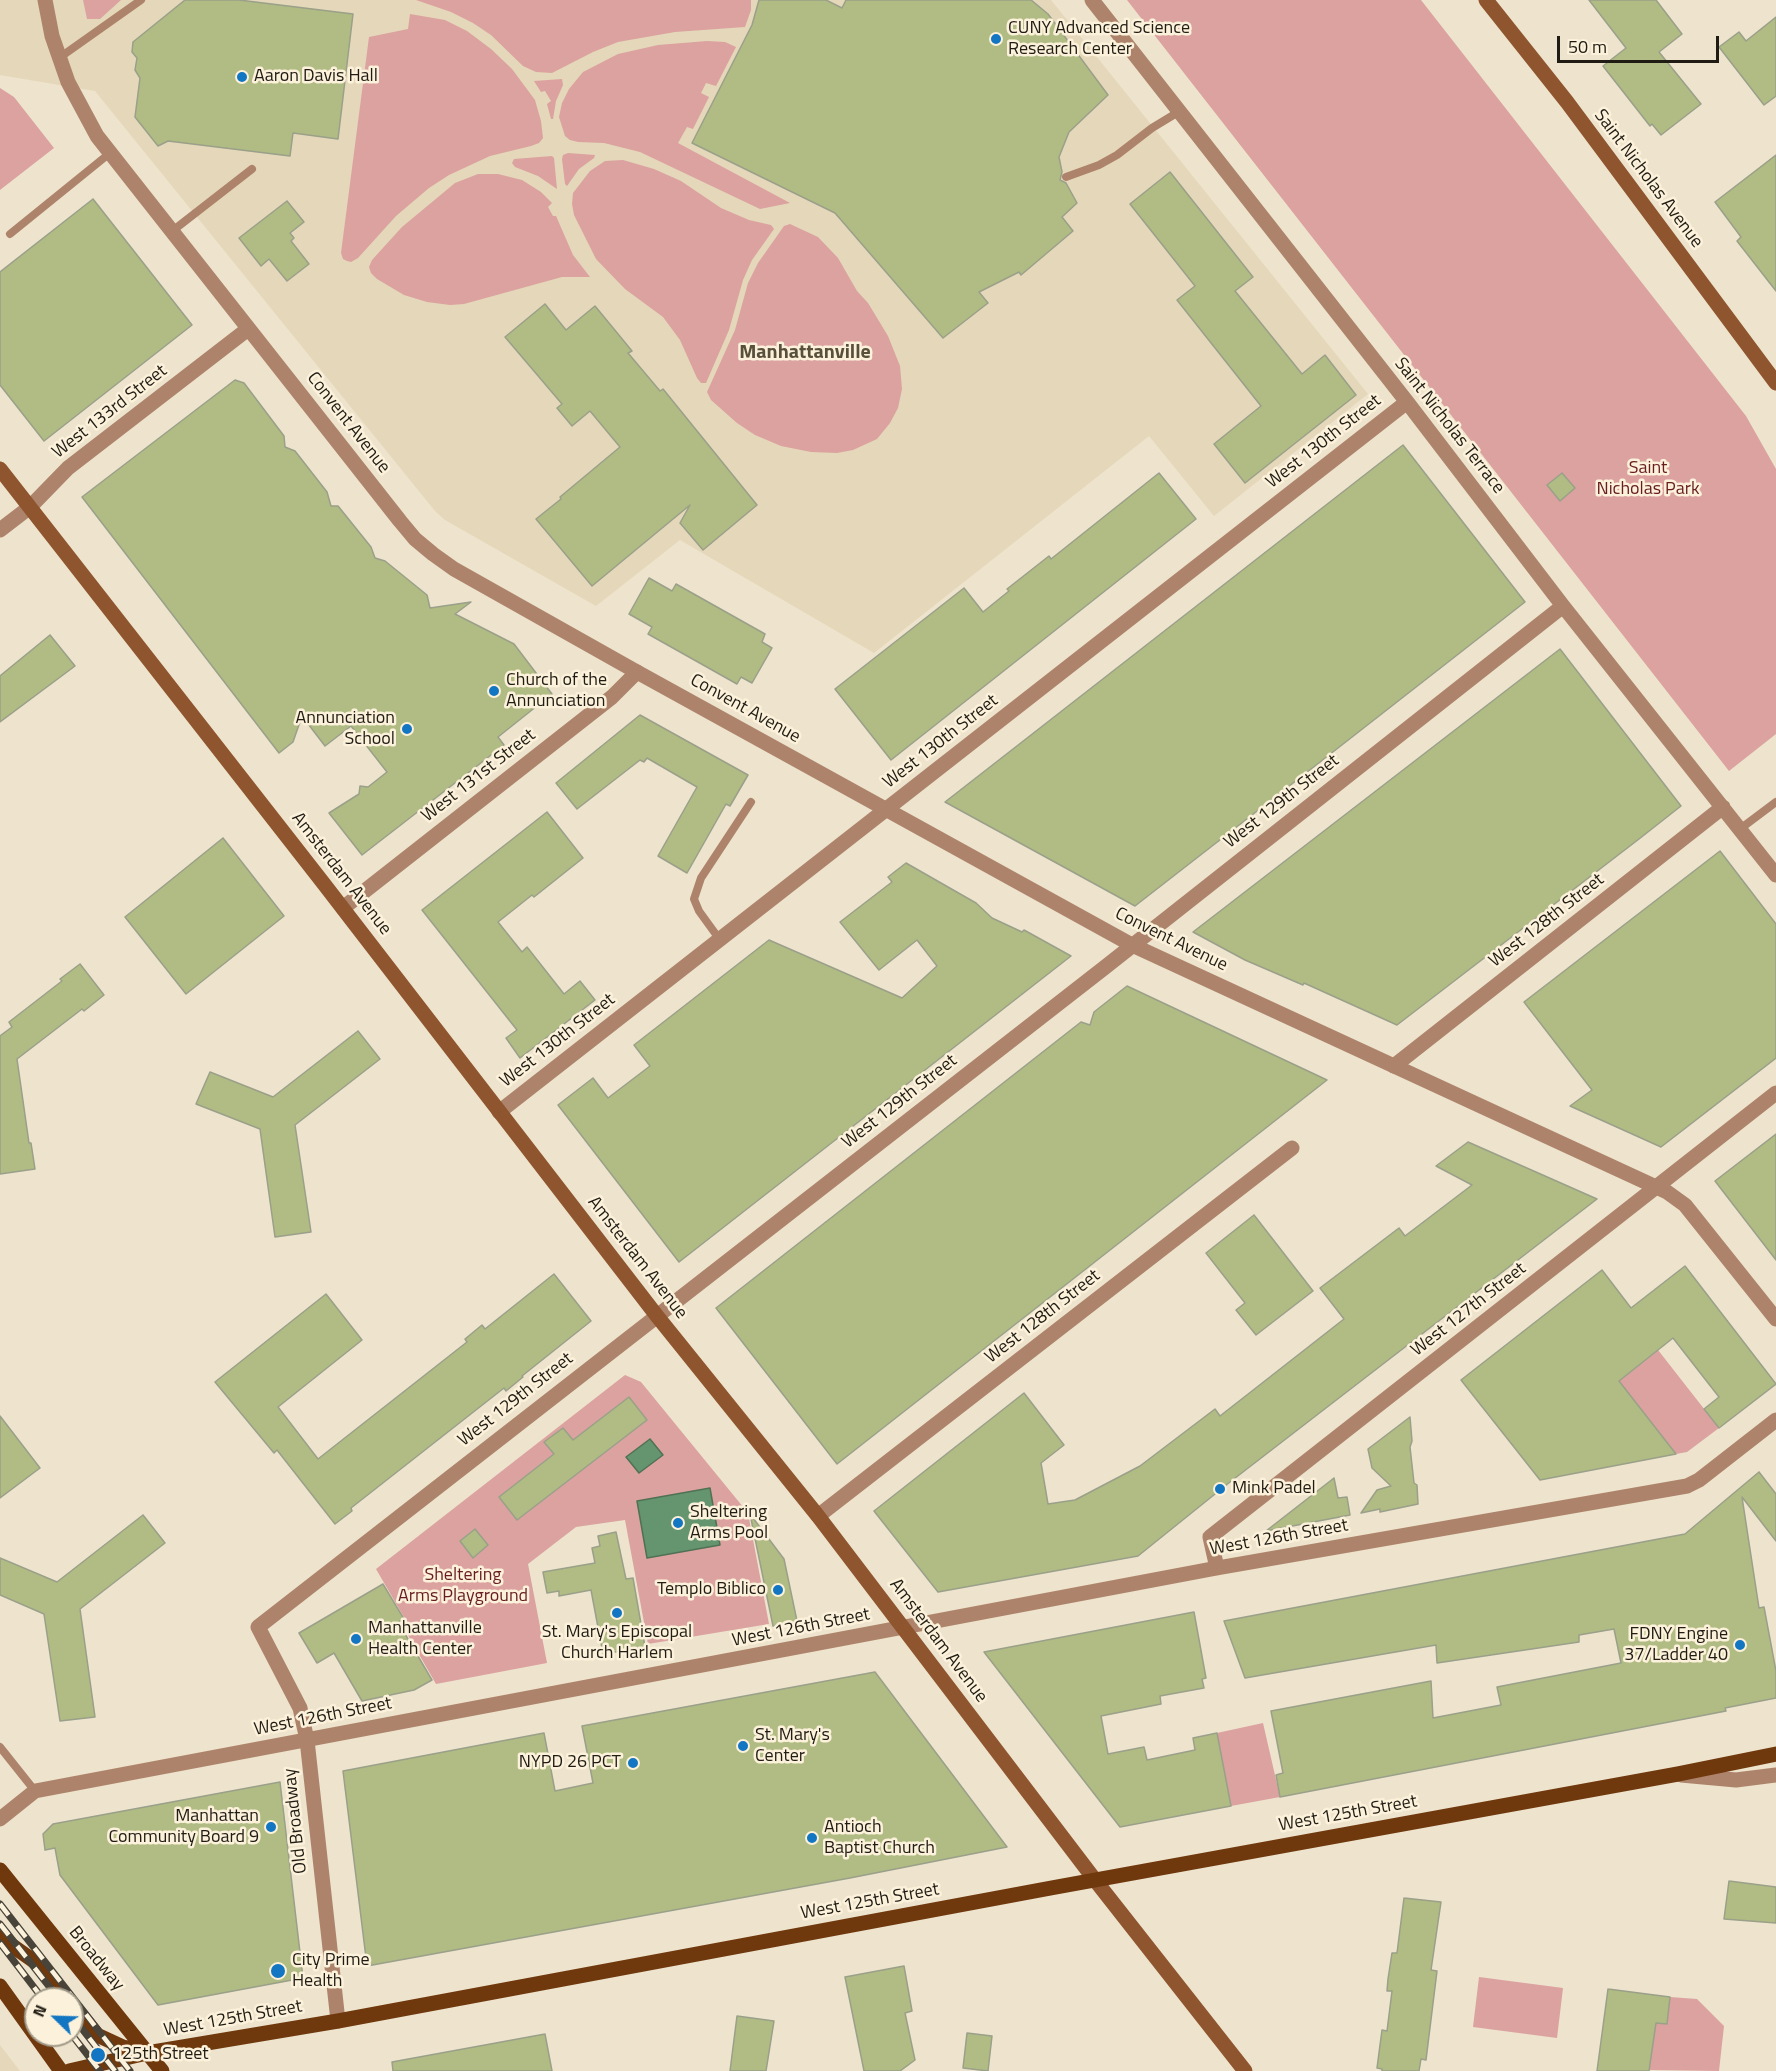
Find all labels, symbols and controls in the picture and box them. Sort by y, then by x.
place label: CUNY Advanced Science Research Center [1008,18,1190,60]
scale bar [1560,24,1722,62]
marker: CUNY Advanced Science Research Center [989,32,1003,46]
text: 50 m [1568,33,1607,60]
place label: Aaron Davis Hall [254,66,378,88]
marker: Aaron Davis Hall [235,70,249,84]
street label: Saint Nicholas Avenue [1589,106,1707,252]
district label: Manhattanville [739,341,871,365]
street label: Saint Nicholas Terrace [1389,354,1509,498]
street label: West 133rd Street [48,361,172,463]
street label: Convent Avenue [302,368,394,478]
street label: West 130th Street [1262,390,1386,494]
park label: Saint Nicholas Park [1596,458,1700,500]
place label: Church of the Annunciation [506,670,607,712]
street label: Convent Avenue [686,670,804,748]
marker: Church of the Annunciation [487,684,501,698]
street label: West 130th Street [879,690,1003,794]
place label: Annunciation School [295,708,395,750]
marker: Annunciation School [400,722,414,736]
street label: West 131st Street [418,725,540,827]
street label: West 129th Street [1220,750,1344,854]
street label: Amsterdam Avenue [286,808,396,940]
street label: West 128th Street [1485,869,1609,973]
street label: Convent Avenue [1111,903,1231,977]
street label: West 130th Street [496,989,620,1093]
street label: West 129th Street [838,1050,962,1154]
street label: Amsterdam Avenue [582,1192,692,1324]
street label: West 127th Street [1407,1258,1531,1362]
street label: West 128th Street [981,1265,1105,1369]
street label: West 129th Street [454,1348,578,1452]
place label: Mink Padel [1232,1478,1316,1500]
marker: Mink Padel [1213,1482,1227,1496]
place label: Sheltering Arms Pool [690,1502,768,1544]
street label: West 126th Street [1208,1515,1350,1561]
marker: Sheltering Arms Pool [671,1516,685,1530]
park label: Sheltering Arms Playground [398,1565,528,1608]
street label: Amsterdam Avenue [884,1575,992,1707]
place label: Templo Biblico [657,1579,766,1601]
marker: Templo Biblico [771,1583,785,1597]
street label: West 126th Street [730,1604,872,1652]
marker: St. Mary's Episcopal Church Harlem [610,1606,624,1620]
place label: Manhattanville Health Center [368,1618,482,1660]
place label: St. Mary's Episcopal Church Harlem [542,1622,692,1664]
place label: FDNY Engine 37/Ladder 40 [1624,1624,1728,1666]
marker: Manhattanville Health Center [349,1632,363,1646]
marker: FDNY Engine 37/Ladder 40 [1733,1638,1747,1652]
street label: West 126th Street [252,1693,394,1741]
place label: St. Mary's Center [755,1725,830,1768]
marker: St. Mary's Center [736,1739,750,1753]
place label: NYPD 26 PCT [519,1752,621,1774]
marker: NYPD 26 PCT [626,1756,640,1770]
street label: Old Broadway [280,1767,312,1875]
street label: West 125th Street [1277,1791,1419,1837]
place label: Manhattan Community Board 9 [108,1806,259,1848]
place label: Antioch Baptist Church [824,1817,935,1860]
marker: Manhattan Community Board 9 [264,1820,278,1834]
marker: Antioch Baptist Church [805,1831,819,1845]
street label: West 125th Street [799,1879,941,1925]
street label: Broadway [64,1923,128,1995]
place label: City Prime Health [292,1950,370,1992]
marker: City Prime Health [269,1962,287,1980]
north arrow [24,1987,84,2047]
street label: West 125th Street [162,1996,304,2042]
text: N [26,2001,52,2021]
place label: 125th Street [112,2044,209,2066]
marker: 125th Street [89,2046,107,2064]

